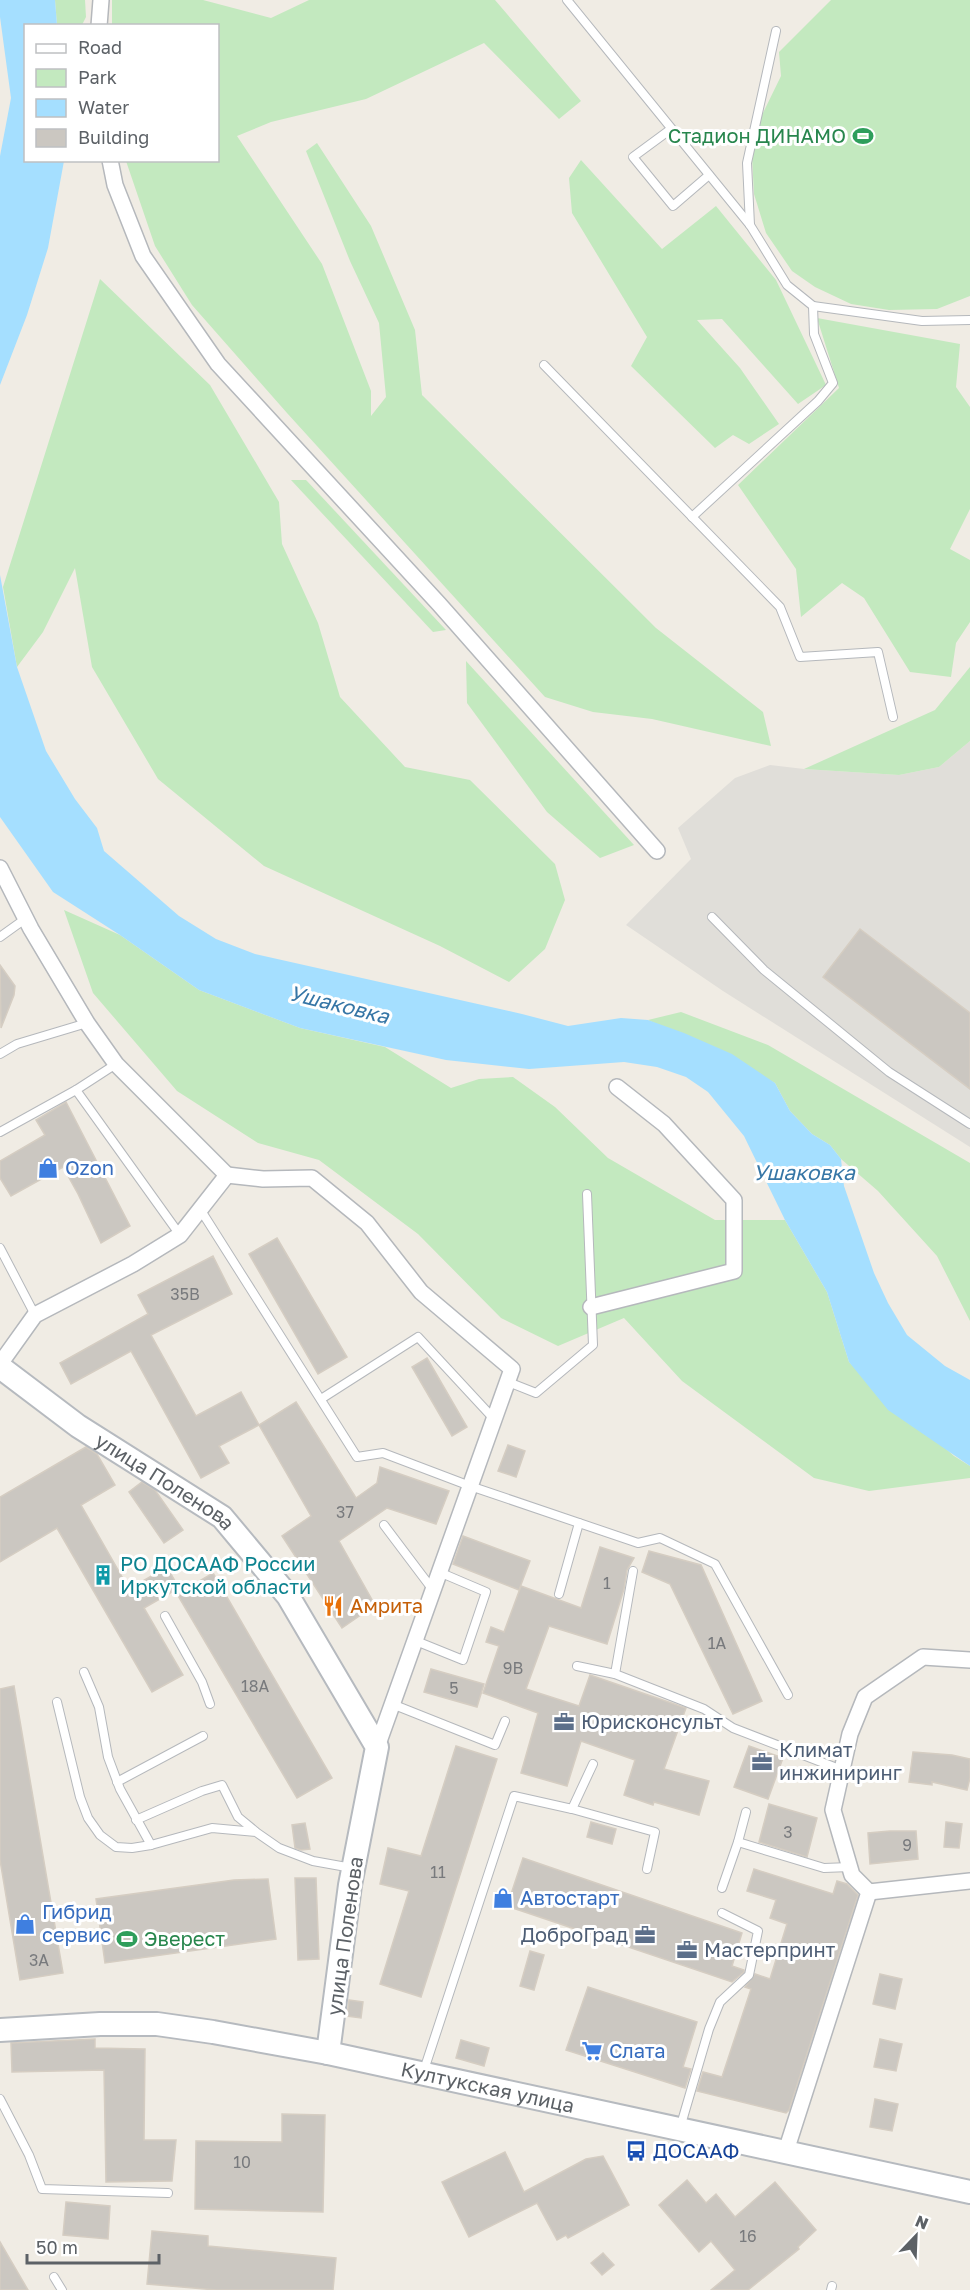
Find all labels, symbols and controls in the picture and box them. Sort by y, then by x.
legend [24,24,219,162]
text: Road [78,36,122,58]
text: Park [78,66,117,88]
text: Water [78,96,129,118]
place label: Стадион ДИНАМО [668,123,846,147]
sports icon: Стадион ДИНАМО [851,124,875,148]
text: Building [78,126,149,148]
water label: Ушаковка [287,979,393,1029]
place label: Ozon [65,1155,114,1179]
shop icon: Ozon [36,1156,60,1180]
water label: Ушаковка [753,1159,856,1185]
house number: 35В [170,1284,200,1304]
street label: улица Поленова [91,1427,240,1534]
house number: 37 [336,1502,354,1522]
place label: РО ДОСААФ России Иркутской области [120,1551,315,1598]
building icon: РО ДОСААФ России Иркутской области [91,1563,115,1587]
house number: 1 [603,1573,611,1593]
place label: Амрита [350,1593,423,1617]
restaurant icon: Амрита [321,1594,345,1618]
house number: 1А [708,1633,727,1653]
house number: 9В [503,1658,523,1678]
house number: 18А [241,1676,269,1696]
house number: 5 [449,1678,459,1698]
place label: Юрисконсульт [581,1709,723,1733]
office icon: Юрисконсульт [552,1710,576,1734]
place label: Климат инжиниринг [779,1737,902,1784]
office icon: Климат инжиниринг [750,1750,774,1774]
house number: 3 [783,1822,793,1842]
house number: 9 [902,1835,912,1855]
street label: улица Поленова [321,1855,367,2017]
house number: 11 [430,1862,446,1882]
place label: Автостарт [520,1885,620,1909]
shop icon: Автостарт [491,1886,515,1910]
place label: Гибрид сервис [42,1899,112,1946]
shop icon: Гибрид сервис [13,1912,37,1936]
place label: ДоброГрад [521,1922,628,1946]
office icon: ДоброГрад [633,1923,657,1947]
place label: Эверест [144,1926,225,1950]
sports icon: Эверест [115,1927,139,1951]
place label: Мастерпринт [704,1937,836,1961]
office icon: Мастерпринт [675,1938,699,1962]
house number: 3А [29,1950,49,1970]
place label: Слата [609,2038,666,2062]
supermarket icon: Слата [580,2039,604,2063]
street label: Култукская улица [399,2056,577,2117]
place label: ДОСААФ [653,2138,739,2162]
bus stop icon: ДОСААФ [624,2139,648,2163]
house number: 10 [233,2152,251,2172]
north arrow [886,2206,946,2266]
text: N [912,2211,931,2234]
house number: 16 [739,2226,757,2246]
scale bar [27,2227,159,2265]
text: 50 m [36,2236,78,2258]

